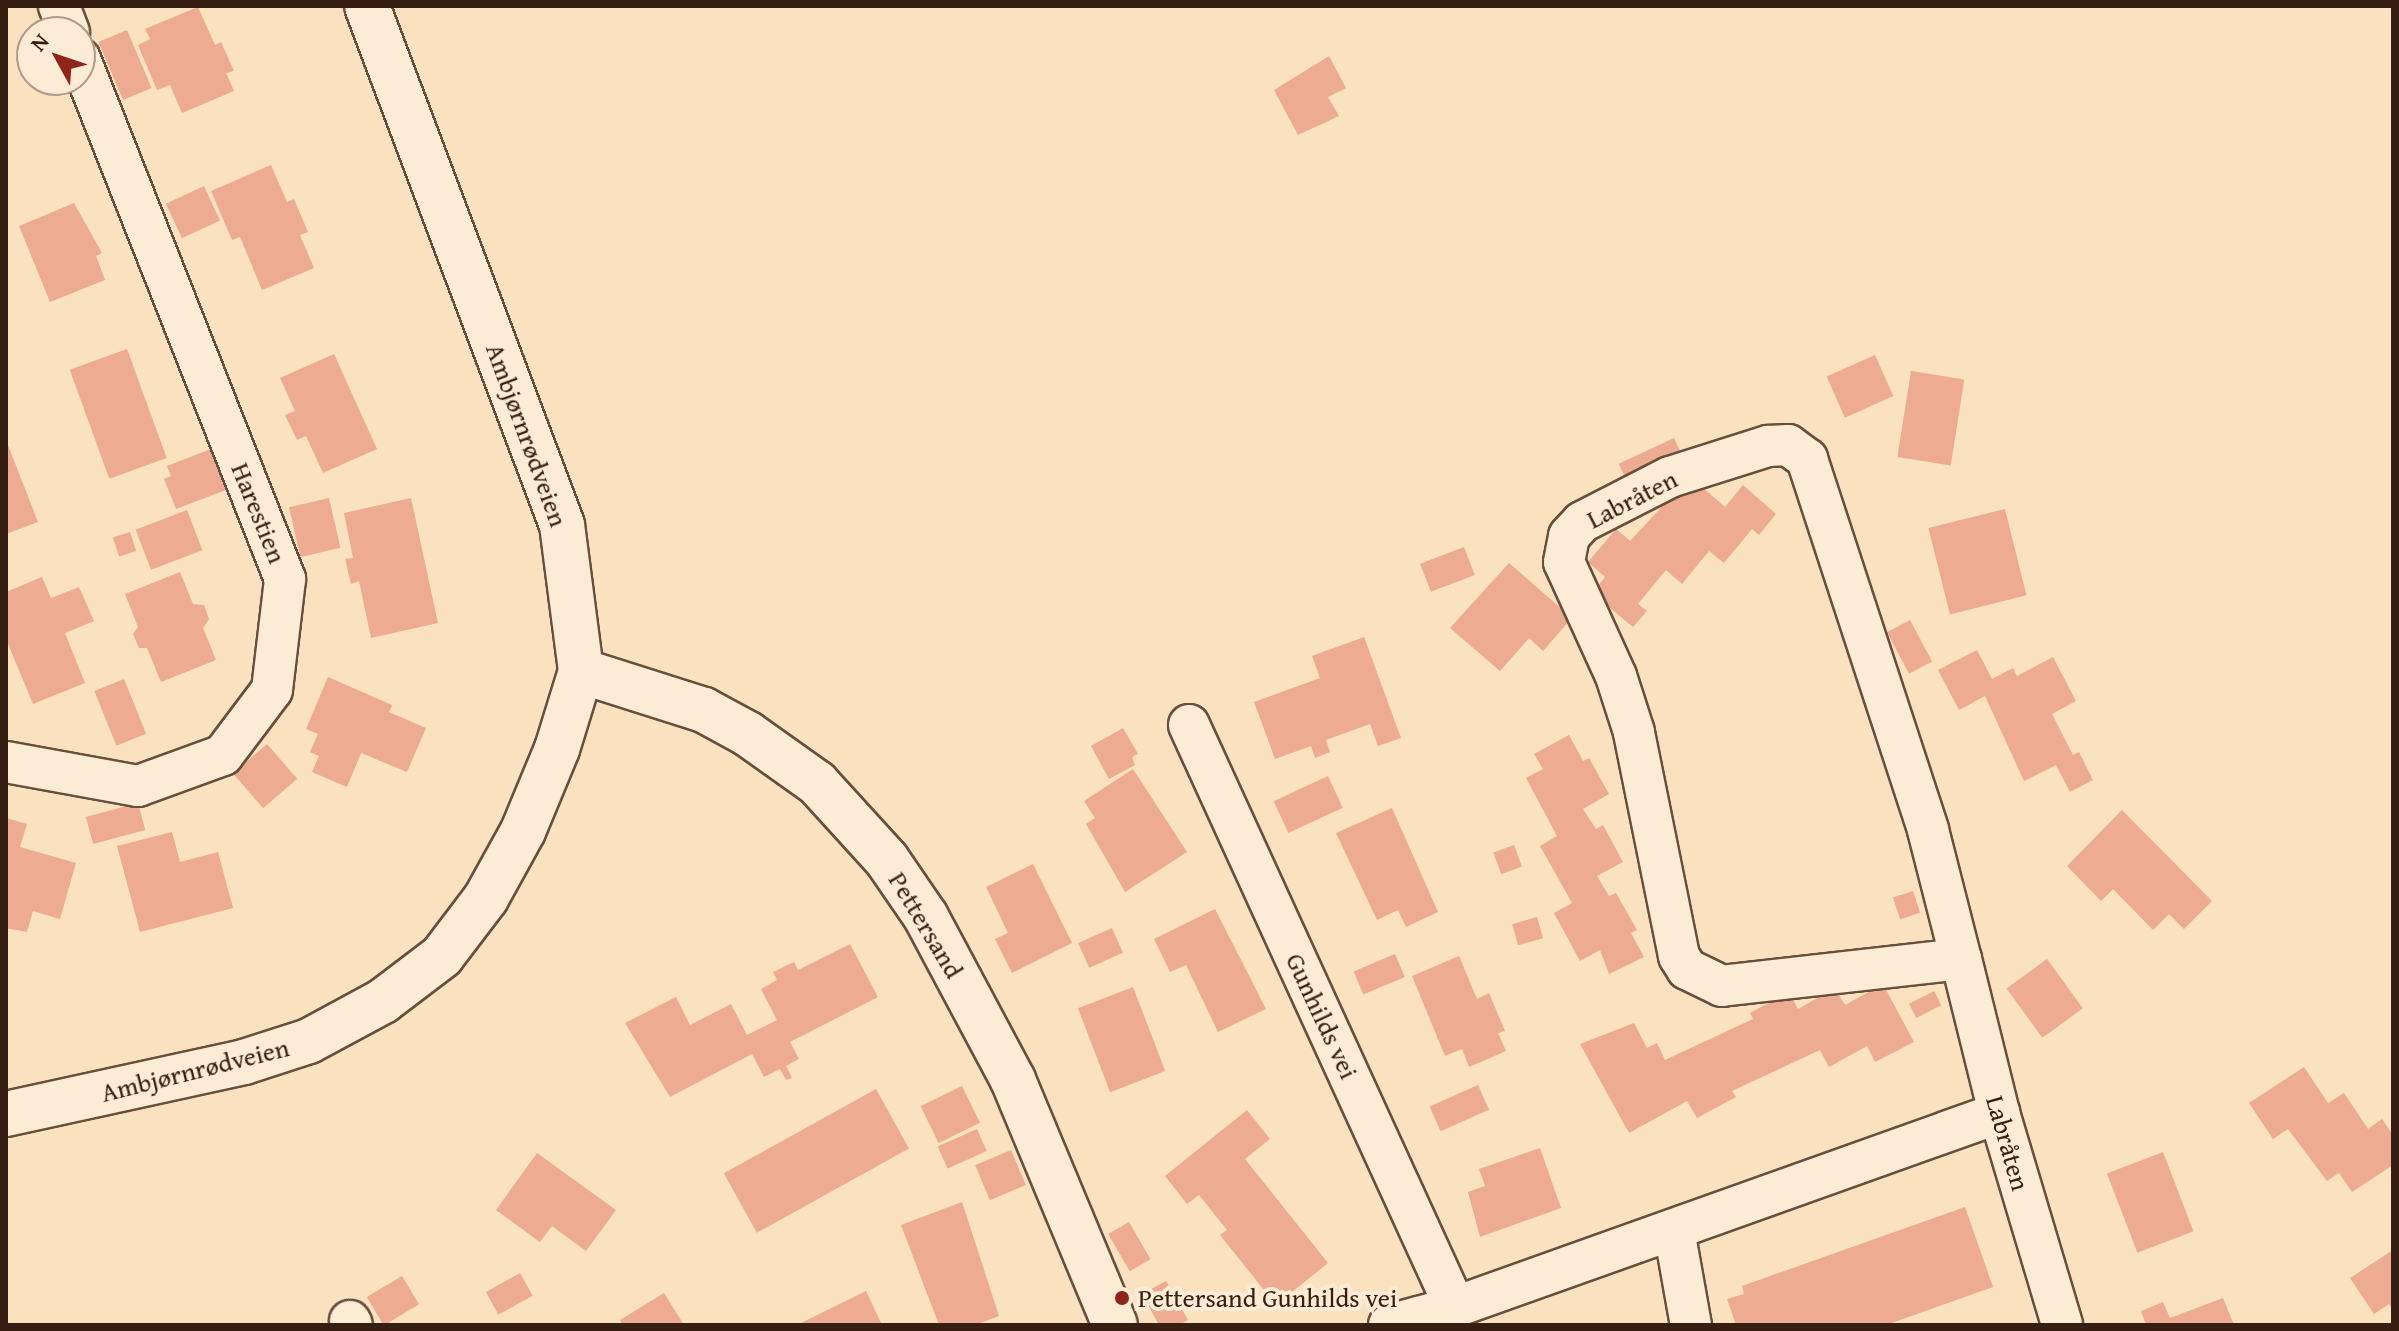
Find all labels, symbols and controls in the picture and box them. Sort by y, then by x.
north arrow [16,16,96,96]
text: N [22,26,56,58]
street label: Ambjørnrødveien [479,339,575,531]
street label: Harestien [225,458,293,568]
street label: Labråten [1582,463,1682,535]
street label: Pettersand [882,866,970,984]
street label: Gunhilds vei [1279,948,1365,1084]
street label: Ambjørnrødveien [98,1032,292,1108]
street label: Labråten [1980,1092,2036,1194]
place label: Pettersand Gunhilds vei [1138,1282,1397,1314]
marker: Pettersand Gunhilds vei [1113,1289,1131,1307]

